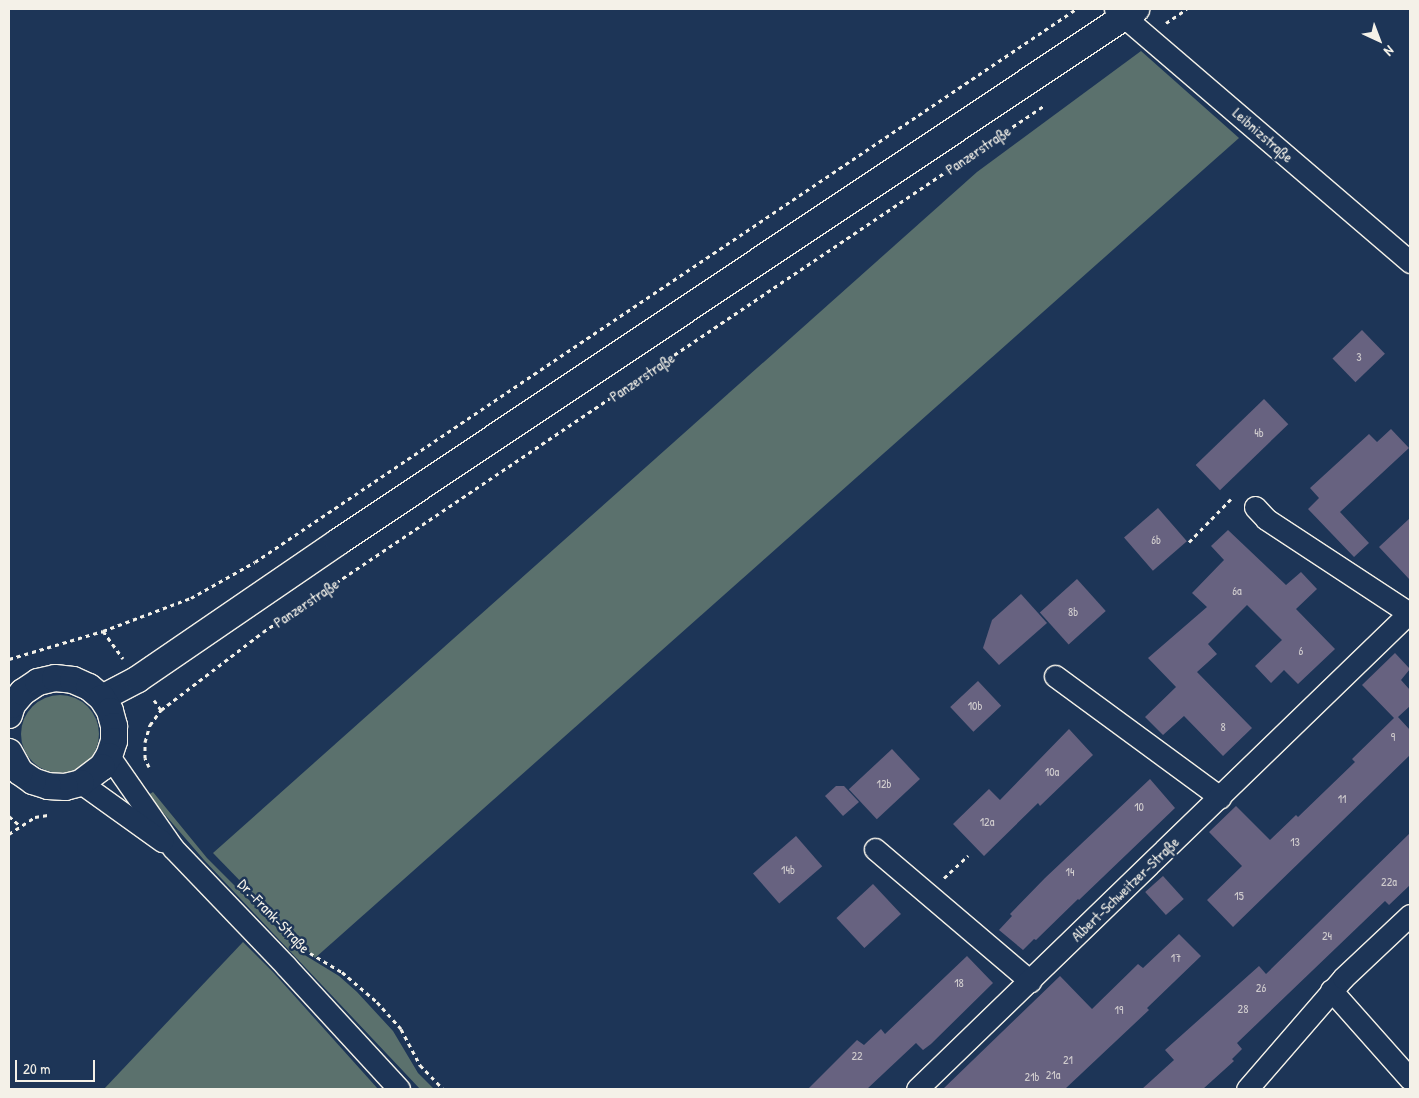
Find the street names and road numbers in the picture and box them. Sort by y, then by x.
street label: Leibnizstraße [1229,104,1297,166]
street label: Panzerstraße [942,122,1014,178]
street label: Panzerstraße [606,349,678,405]
street label: Panzerstraße [270,575,342,631]
street label: Albert-Schweitzer-Straße [1067,833,1183,945]
street label: Dr.-Frank-Straße [234,875,314,957]

